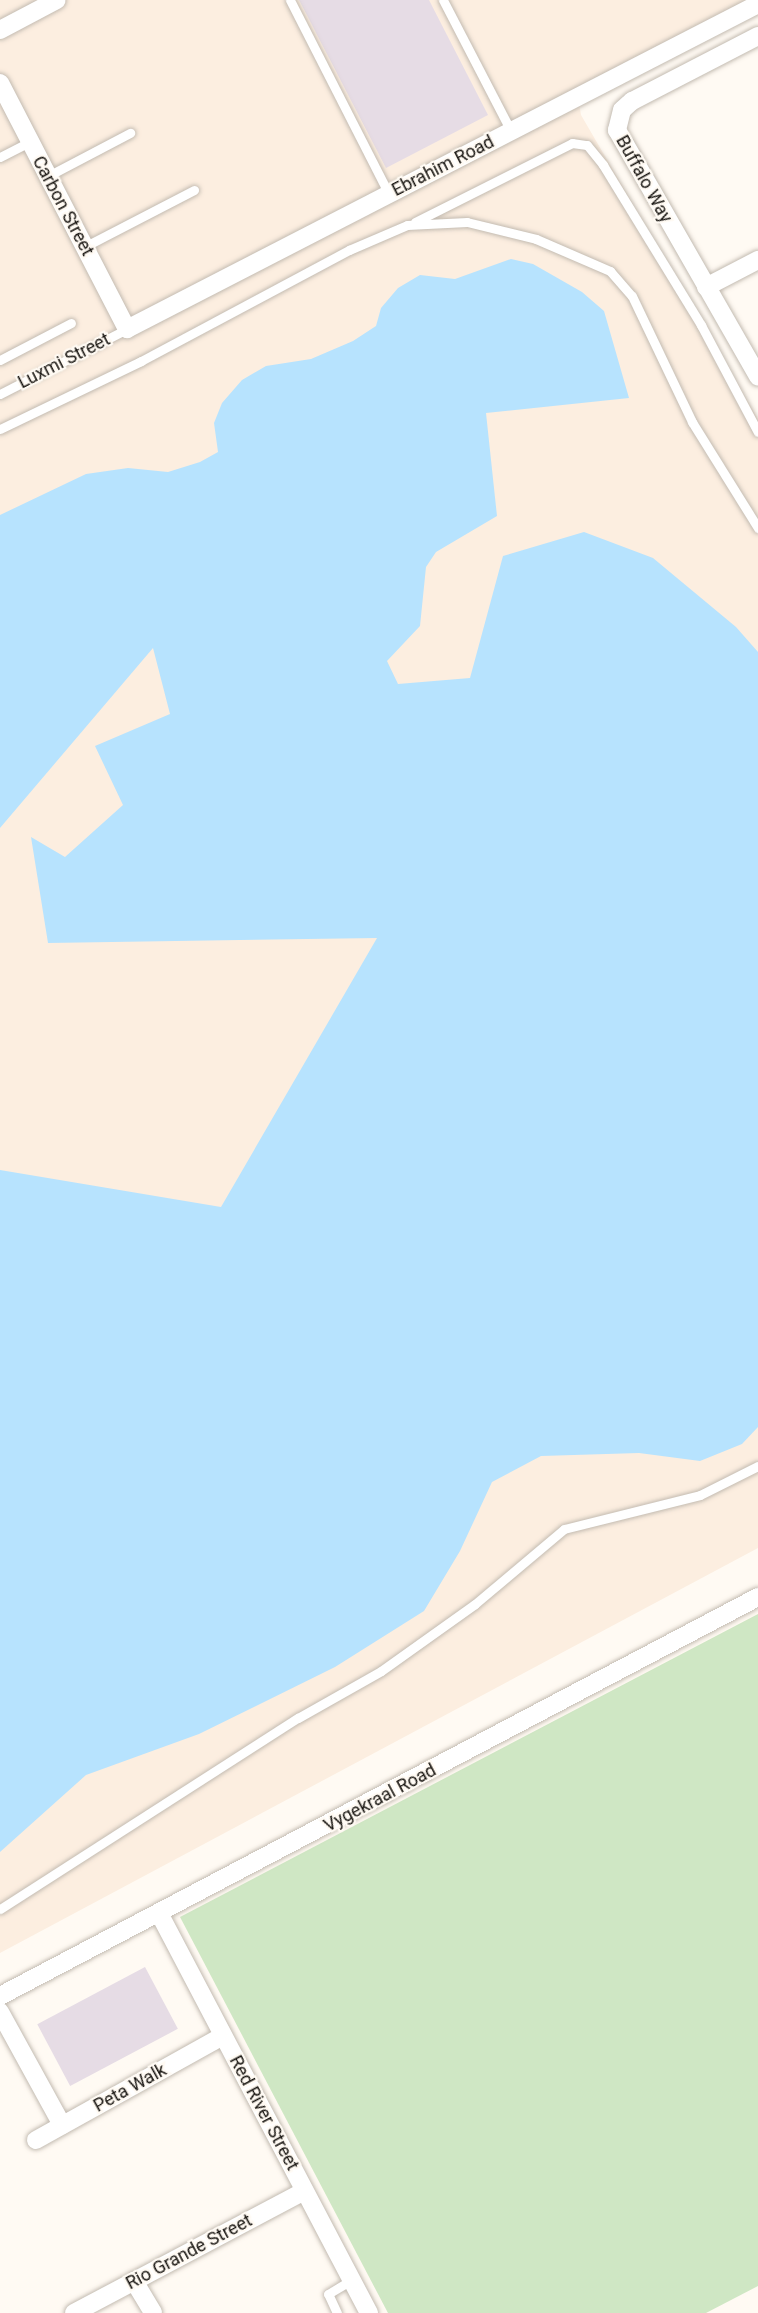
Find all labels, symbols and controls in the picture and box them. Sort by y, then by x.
street label: Ebrahim Road [388,131,498,201]
street label: Buffalo Way [611,132,677,226]
street label: Carbon Street [28,152,98,260]
street label: Luxmi Street [14,329,114,393]
street label: Vygekraal Road [320,1759,440,1837]
street label: Red River Street [225,2052,303,2174]
street label: Peta Walk [90,2059,170,2117]
street label: Rio Grande Street [122,2210,256,2294]

